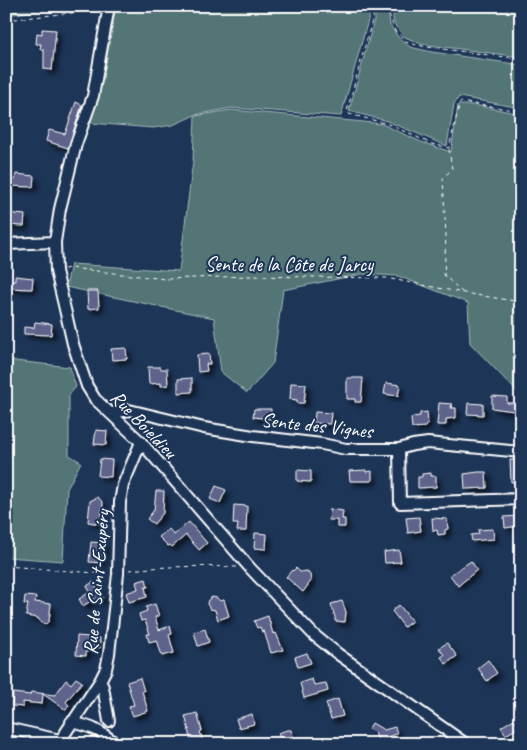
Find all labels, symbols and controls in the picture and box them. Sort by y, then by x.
street label: Sente de la Côte de Jarcy [205,252,374,277]
street label: Rue Boieldieu [105,385,183,465]
street label: Sente des Vignes [260,407,376,444]
street label: Rue de Saint-Exupéry [78,507,115,655]

